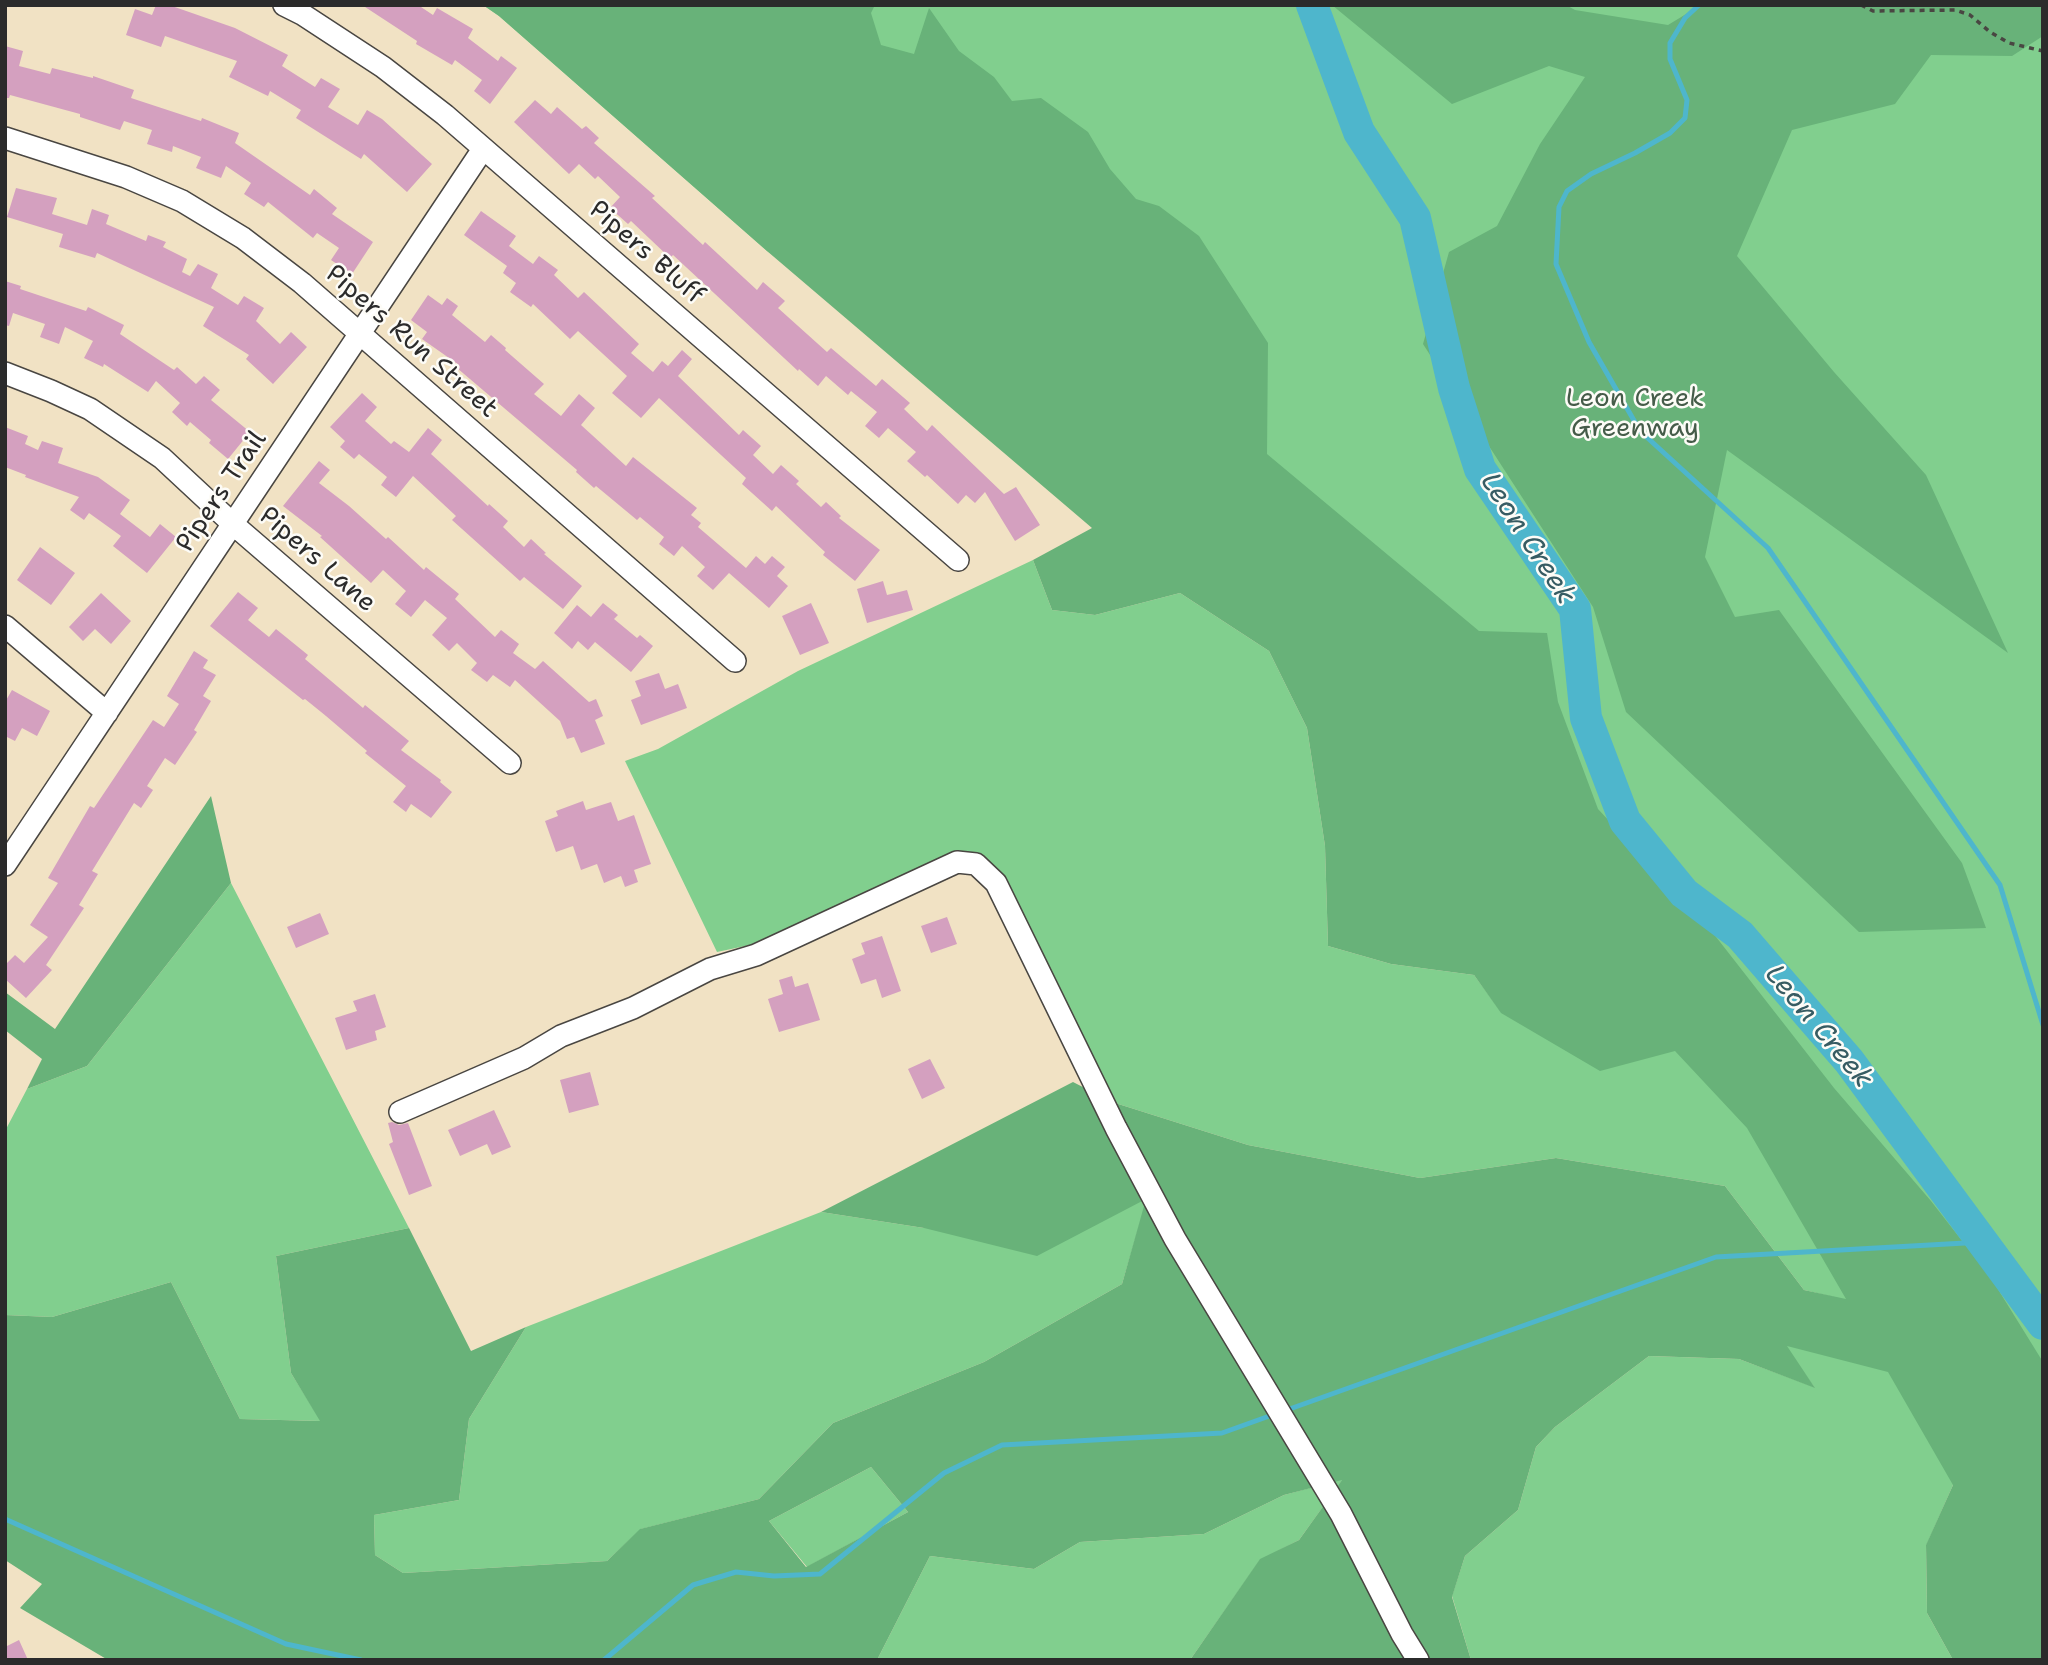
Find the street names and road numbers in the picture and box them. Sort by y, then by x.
street label: Pipers Bluff [582,195,710,311]
street label: Pipers Run Street [319,259,503,425]
street label: Pipers Trail [170,425,274,559]
street label: Pipers Lane [252,501,382,619]

